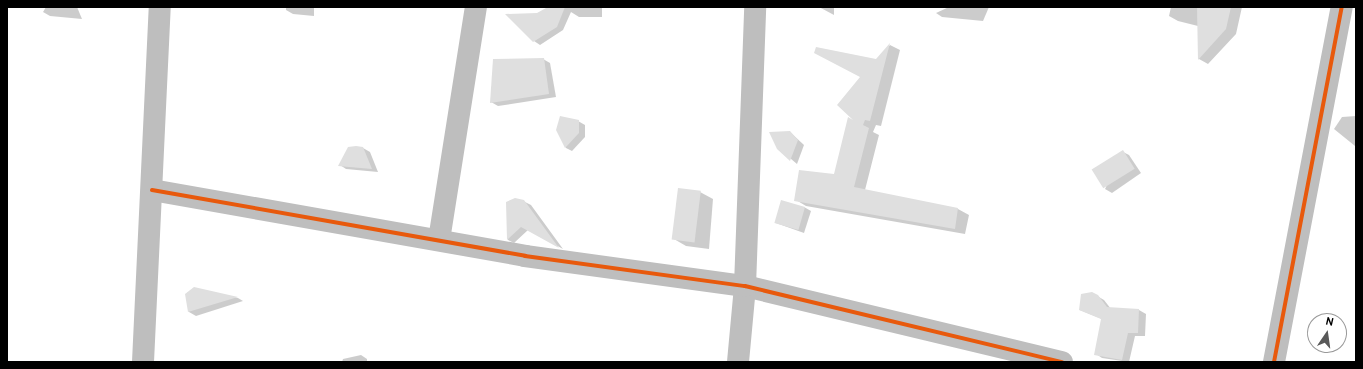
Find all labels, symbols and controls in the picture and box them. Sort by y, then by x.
north arrow [1307,313,1347,353]
text: N [1324,315,1335,330]

